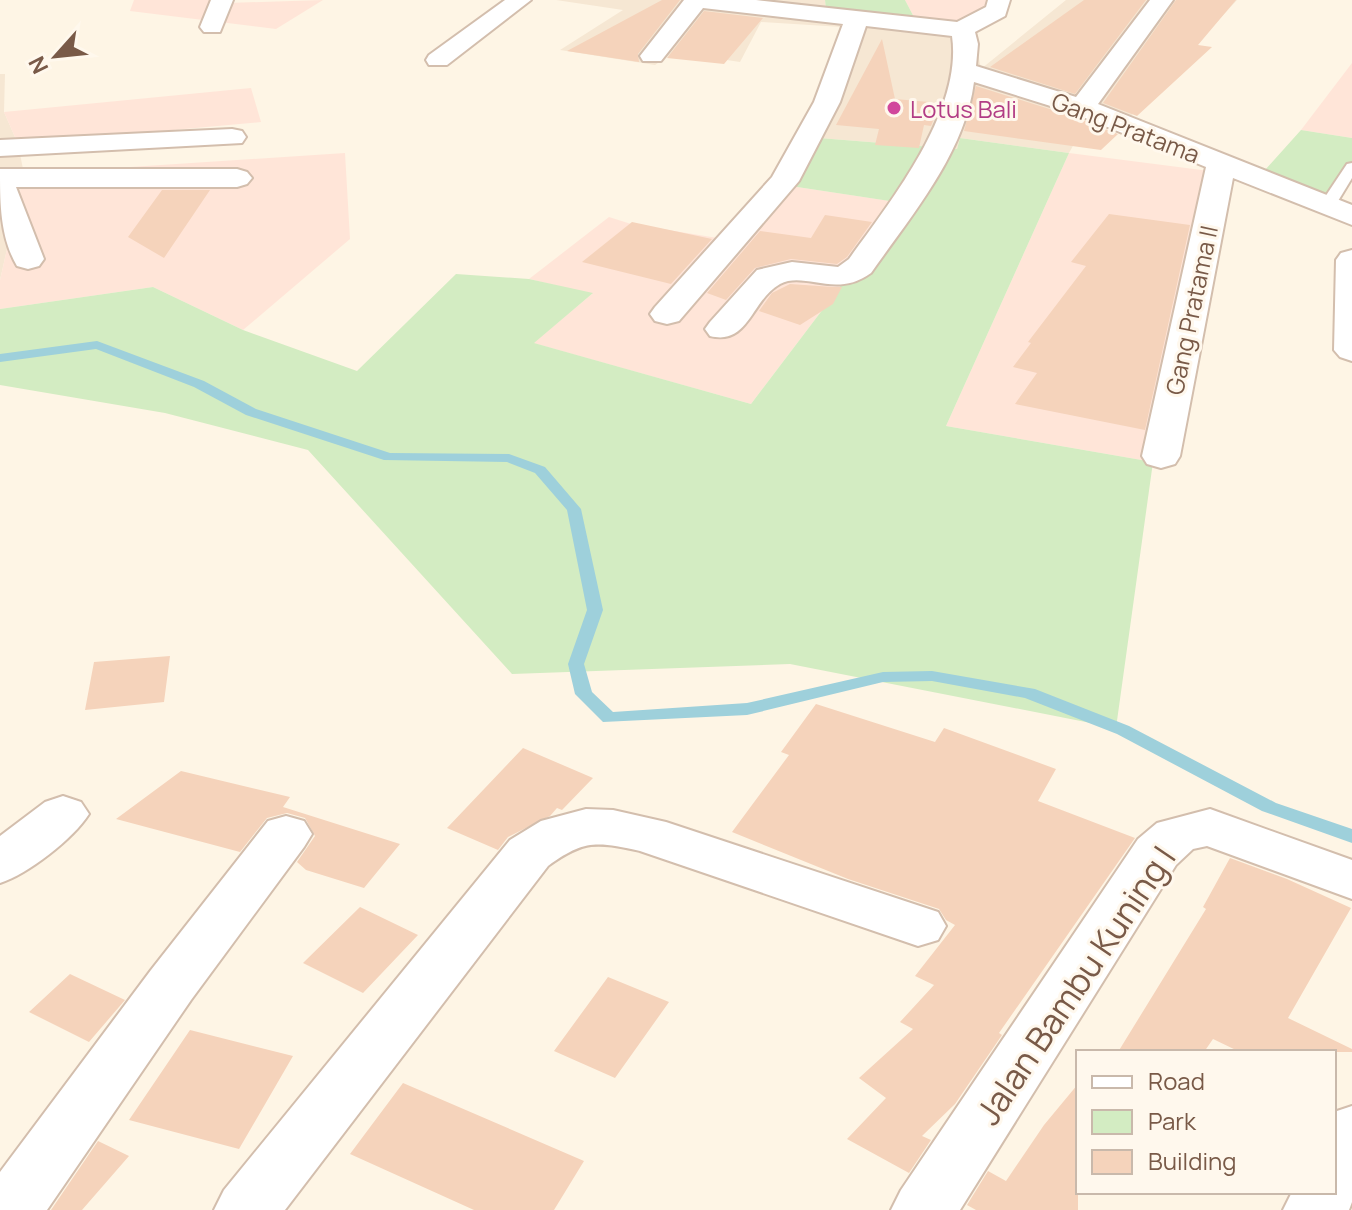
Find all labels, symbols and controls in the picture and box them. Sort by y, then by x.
north arrow [16,16,96,96]
text: N [21,51,55,79]
street label: Gang Pratama [1047,84,1205,170]
place label: Lotus Bali [910,92,1017,125]
marker: Lotus Bali [885,99,903,117]
street label: Gang Pratama II [1157,222,1225,398]
street label: Jalan Bambu Kuning I [965,837,1185,1133]
legend [1076,1050,1336,1194]
text: Road [1148,1064,1205,1097]
text: Park [1148,1104,1197,1137]
text: Building [1148,1144,1236,1177]

